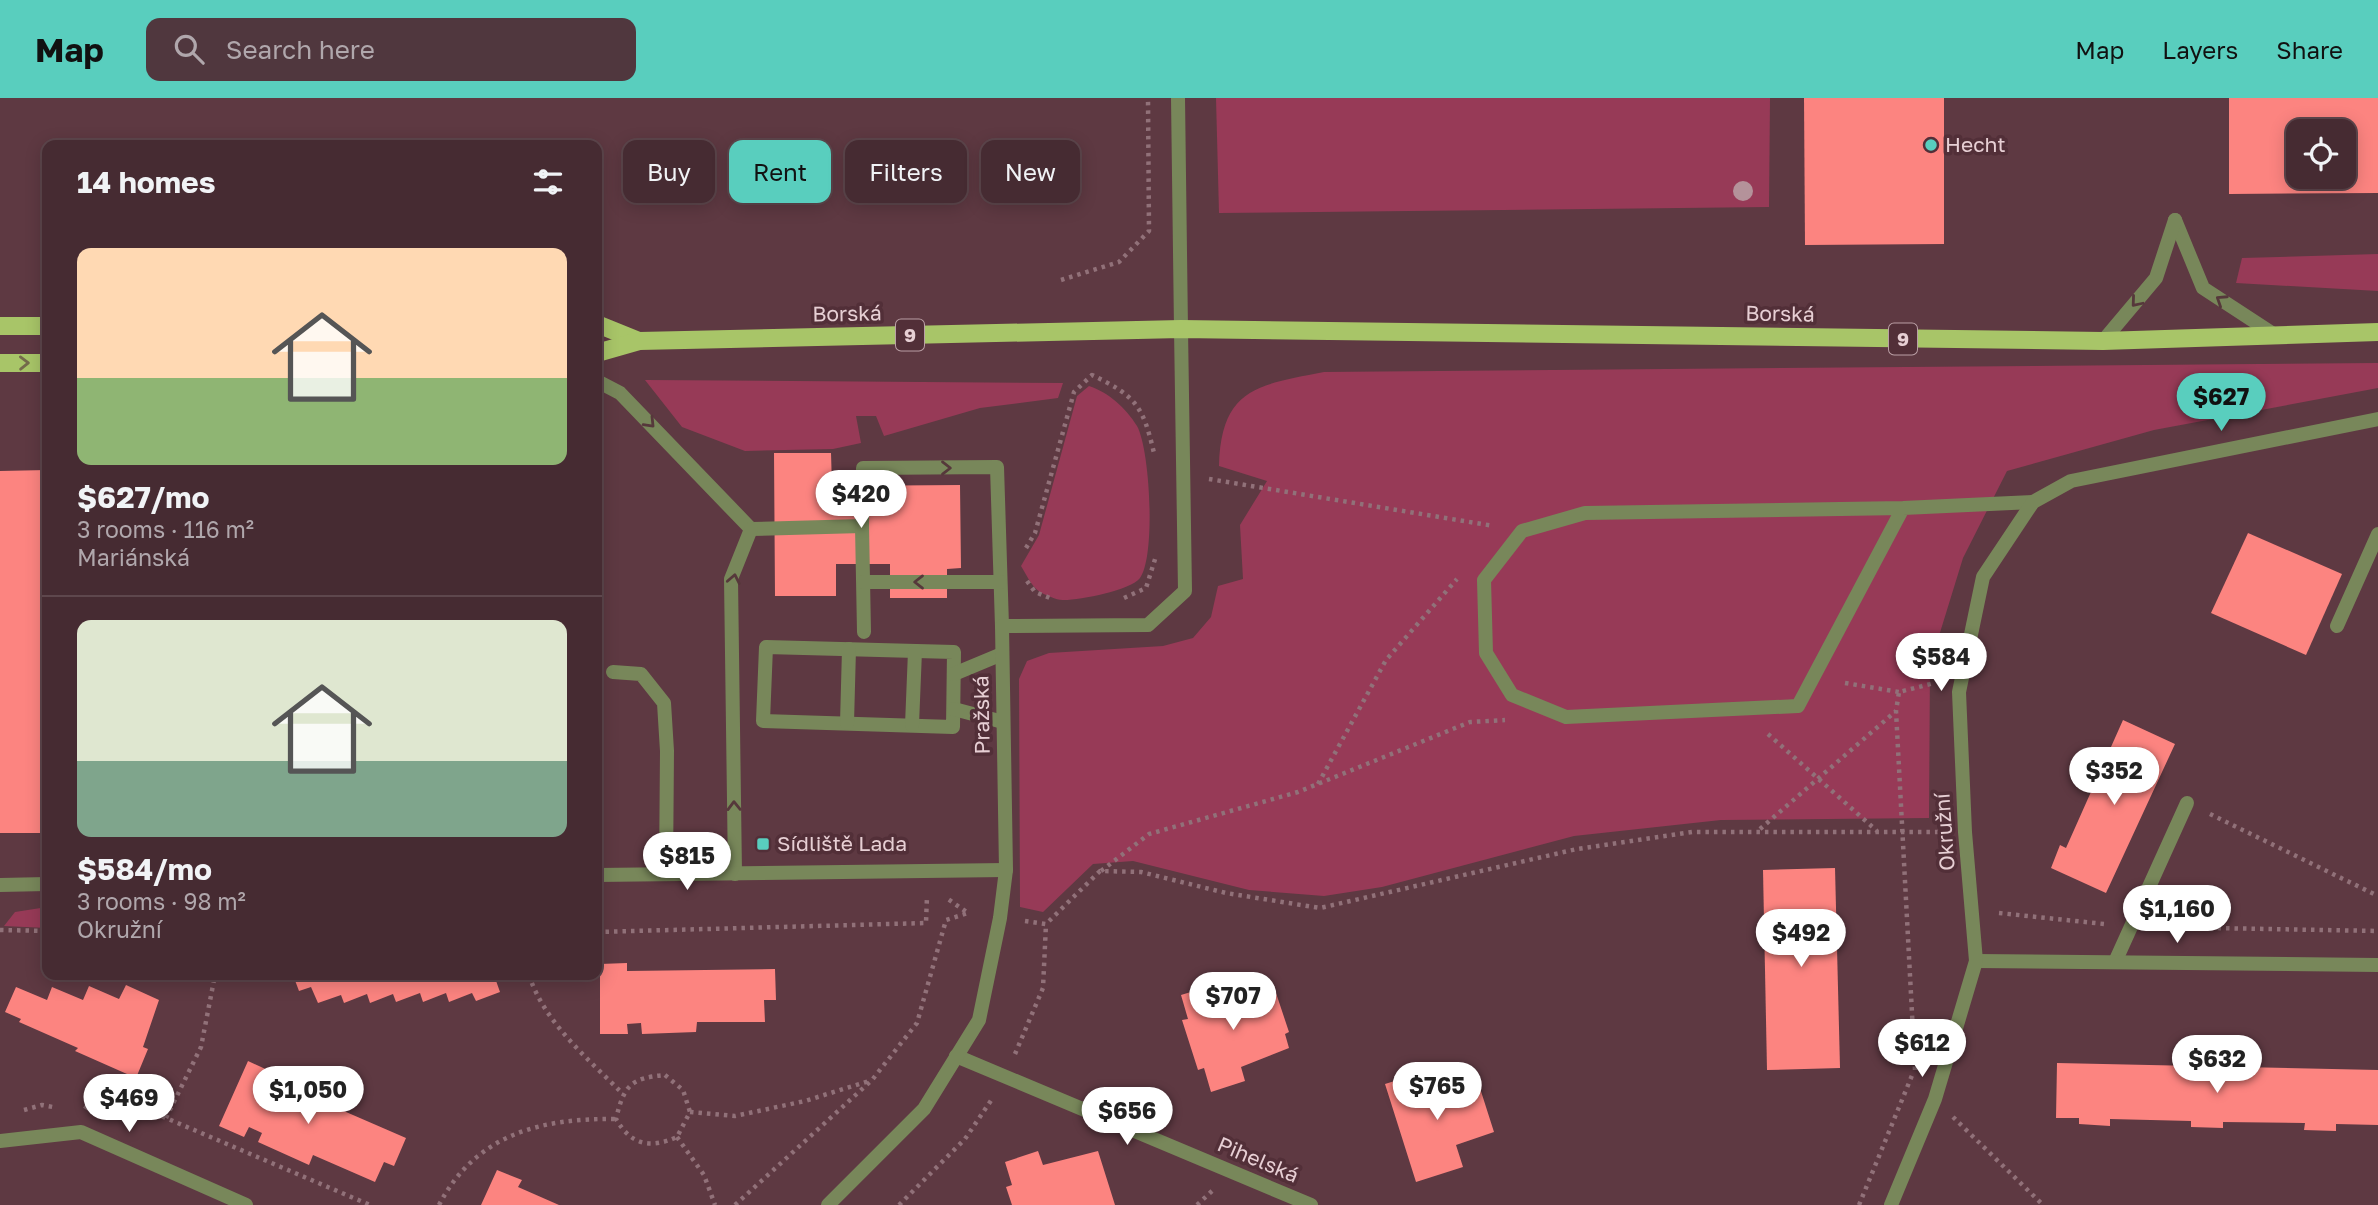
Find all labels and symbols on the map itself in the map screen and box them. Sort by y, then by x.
place label: Hecht [1945,131,2006,157]
marker: Hecht [1923,137,1939,153]
one-way arrow [2132,294,2144,307]
one-way arrow [2216,296,2229,308]
street label: Borská [812,299,882,327]
street label: Borská [1745,299,1815,327]
road number: 9 [896,319,924,350]
road number: 9 [1889,324,1917,354]
one-way arrow [19,355,29,371]
pin: $627 [2180,374,2262,433]
one-way arrow [641,415,654,428]
one-way arrow [941,460,952,475]
pin: $420 [820,470,902,530]
one-way arrow [725,573,740,585]
one-way arrow [913,574,923,590]
pin: $584 [1900,634,1982,693]
street label: Pražská [967,675,995,755]
pin: $352 [2073,748,2155,807]
street label: Okružní [1928,791,1960,872]
one-way arrow [727,800,742,811]
place label: Sídliště Lada [777,830,907,856]
pin: $815 [646,832,728,892]
marker: Sídliště Lada [755,836,771,852]
pin: $1,160 [2120,886,2234,945]
pin: $492 [1760,910,1842,969]
pin: $707 [1192,972,1274,1032]
pin: $612 [1881,1020,1963,1079]
pin: $632 [2176,1035,2258,1095]
pin: $765 [1396,1062,1478,1122]
pin: $1,050 [251,1066,365,1126]
pin: $469 [88,1074,170,1134]
pin: $656 [1086,1088,1168,1147]
street label: Pihelská [1214,1130,1303,1188]

